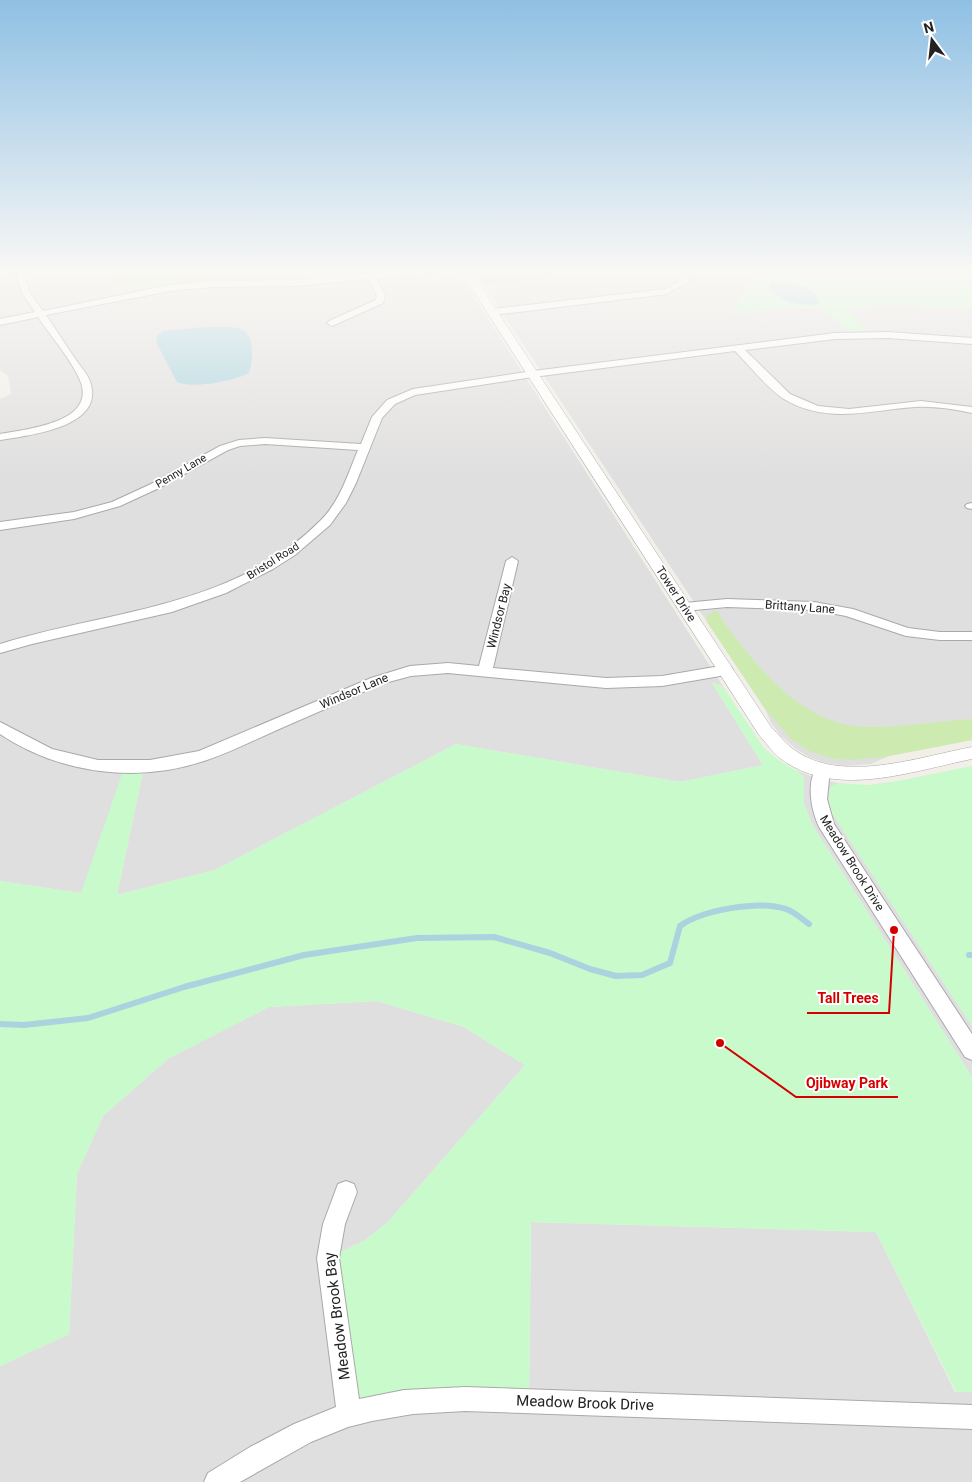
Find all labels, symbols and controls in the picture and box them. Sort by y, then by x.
north arrow [907,15,957,65]
text: N [922,18,935,36]
street label: Penny Lane [153,451,209,491]
street label: Bristol Road [244,540,302,582]
street label: Tower Drive [653,564,699,624]
street label: Windsor Bay [484,582,514,650]
street label: Brittany Lane [765,598,835,616]
street label: Windsor Lane [318,670,390,712]
street label: Meadow Brook Drive [817,813,887,913]
callout: Tall Trees [807,984,889,1013]
text: Tall Trees [817,990,879,1006]
callout: Ojibway Park [796,1068,898,1097]
text: Ojibway Park [806,1075,889,1091]
street label: Meadow Brook Bay [320,1251,354,1381]
street label: Meadow Brook Drive [516,1392,654,1414]

